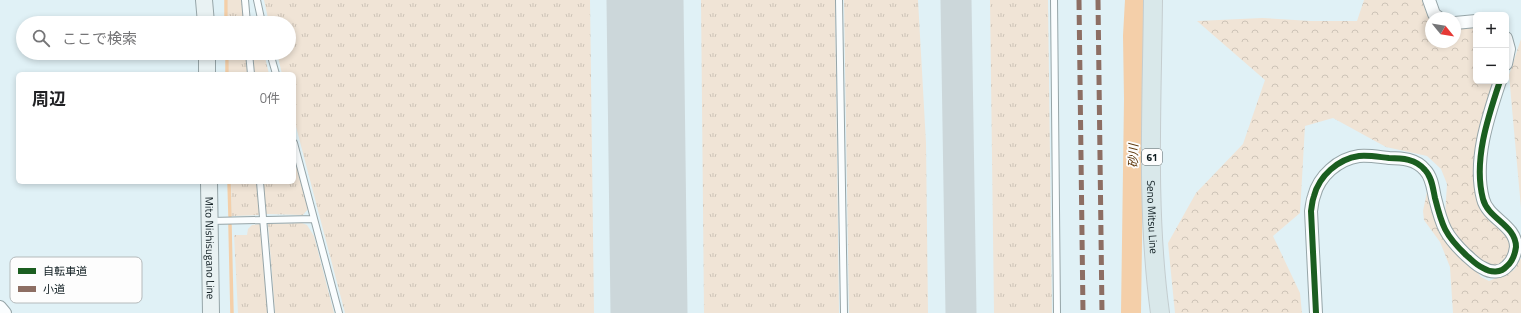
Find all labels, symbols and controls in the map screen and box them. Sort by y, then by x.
north arrow [1425,12,1461,48]
map controls [1473,12,1509,84]
button: + [1473,12,1509,48]
search box [16,16,296,60]
icon: search [30,27,52,49]
text: ここで検索 [62,27,137,50]
button: − [1473,48,1509,84]
text: 周辺 [32,86,66,112]
text: 0件 [260,88,280,108]
water label: 砂川 [1123,142,1143,168]
road number: 61 [1142,149,1162,165]
street label: Seno Mitsu Line [1143,180,1162,255]
street label: Mito Nishisugano Line [201,197,219,300]
legend [10,257,142,303]
text: 自転車道 [43,263,87,279]
text: 小道 [43,281,65,297]

